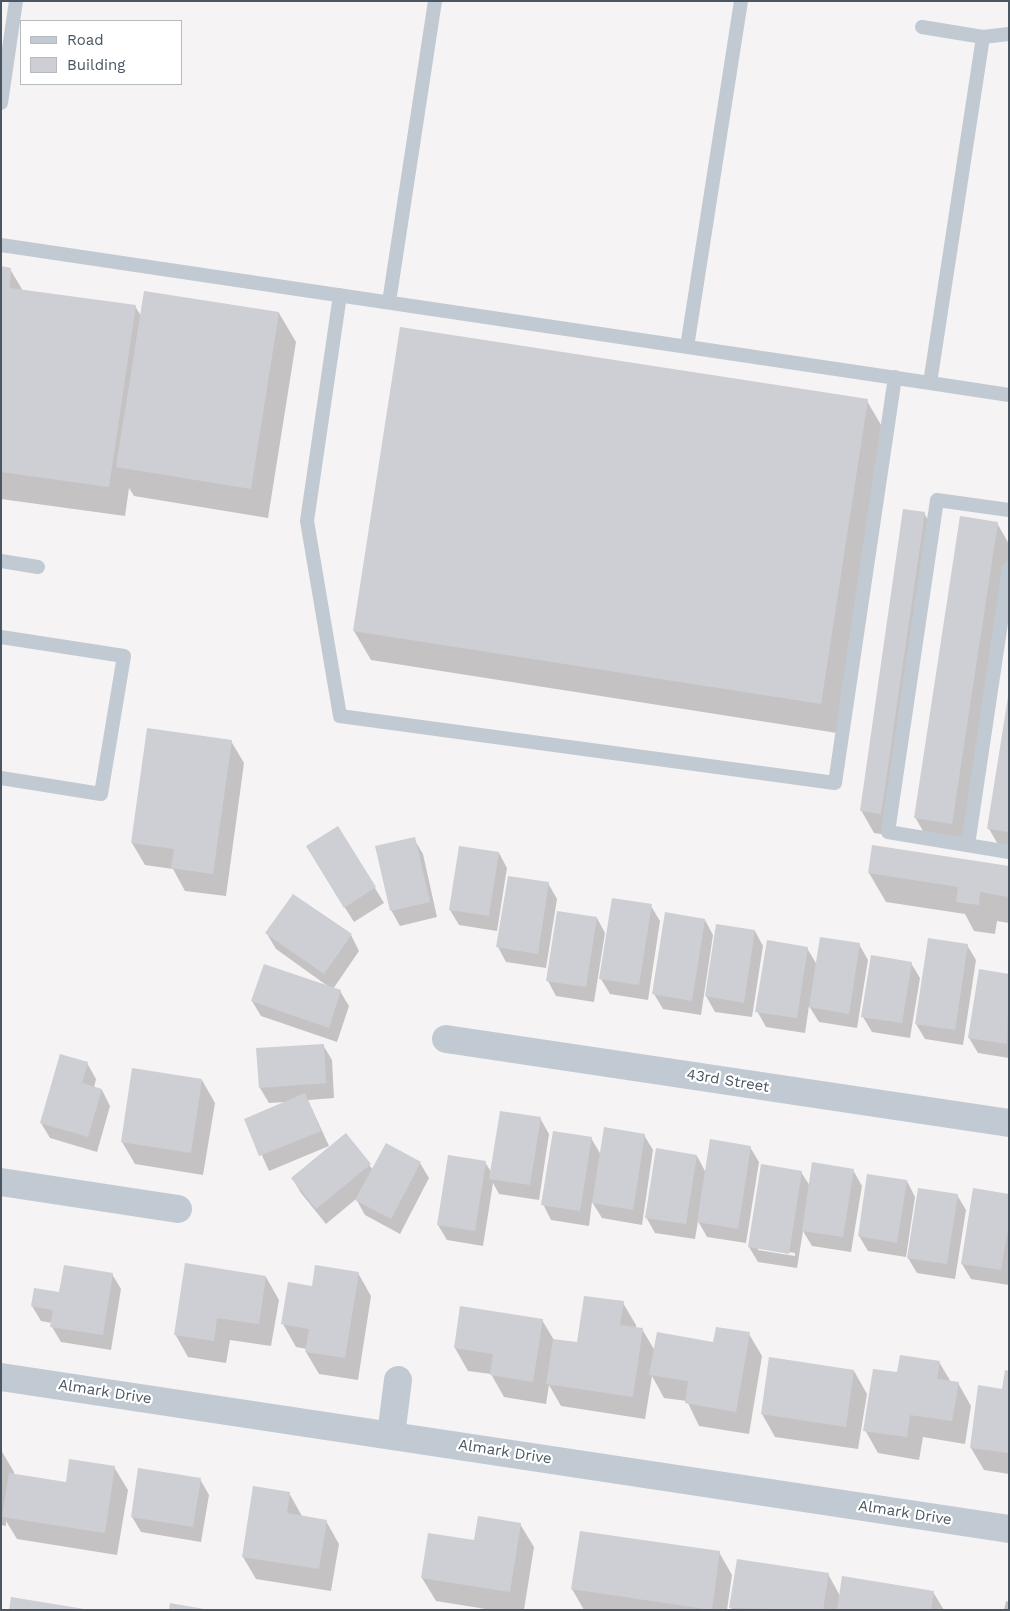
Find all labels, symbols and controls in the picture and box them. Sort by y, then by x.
legend [20,20,182,85]
text: Road [67,31,104,49]
text: Building [67,56,125,74]
street label: 43rd Street [685,1066,771,1096]
street label: Almark Drive [57,1376,153,1408]
street label: Almark Drive [457,1436,553,1468]
street label: Almark Drive [857,1497,953,1529]

